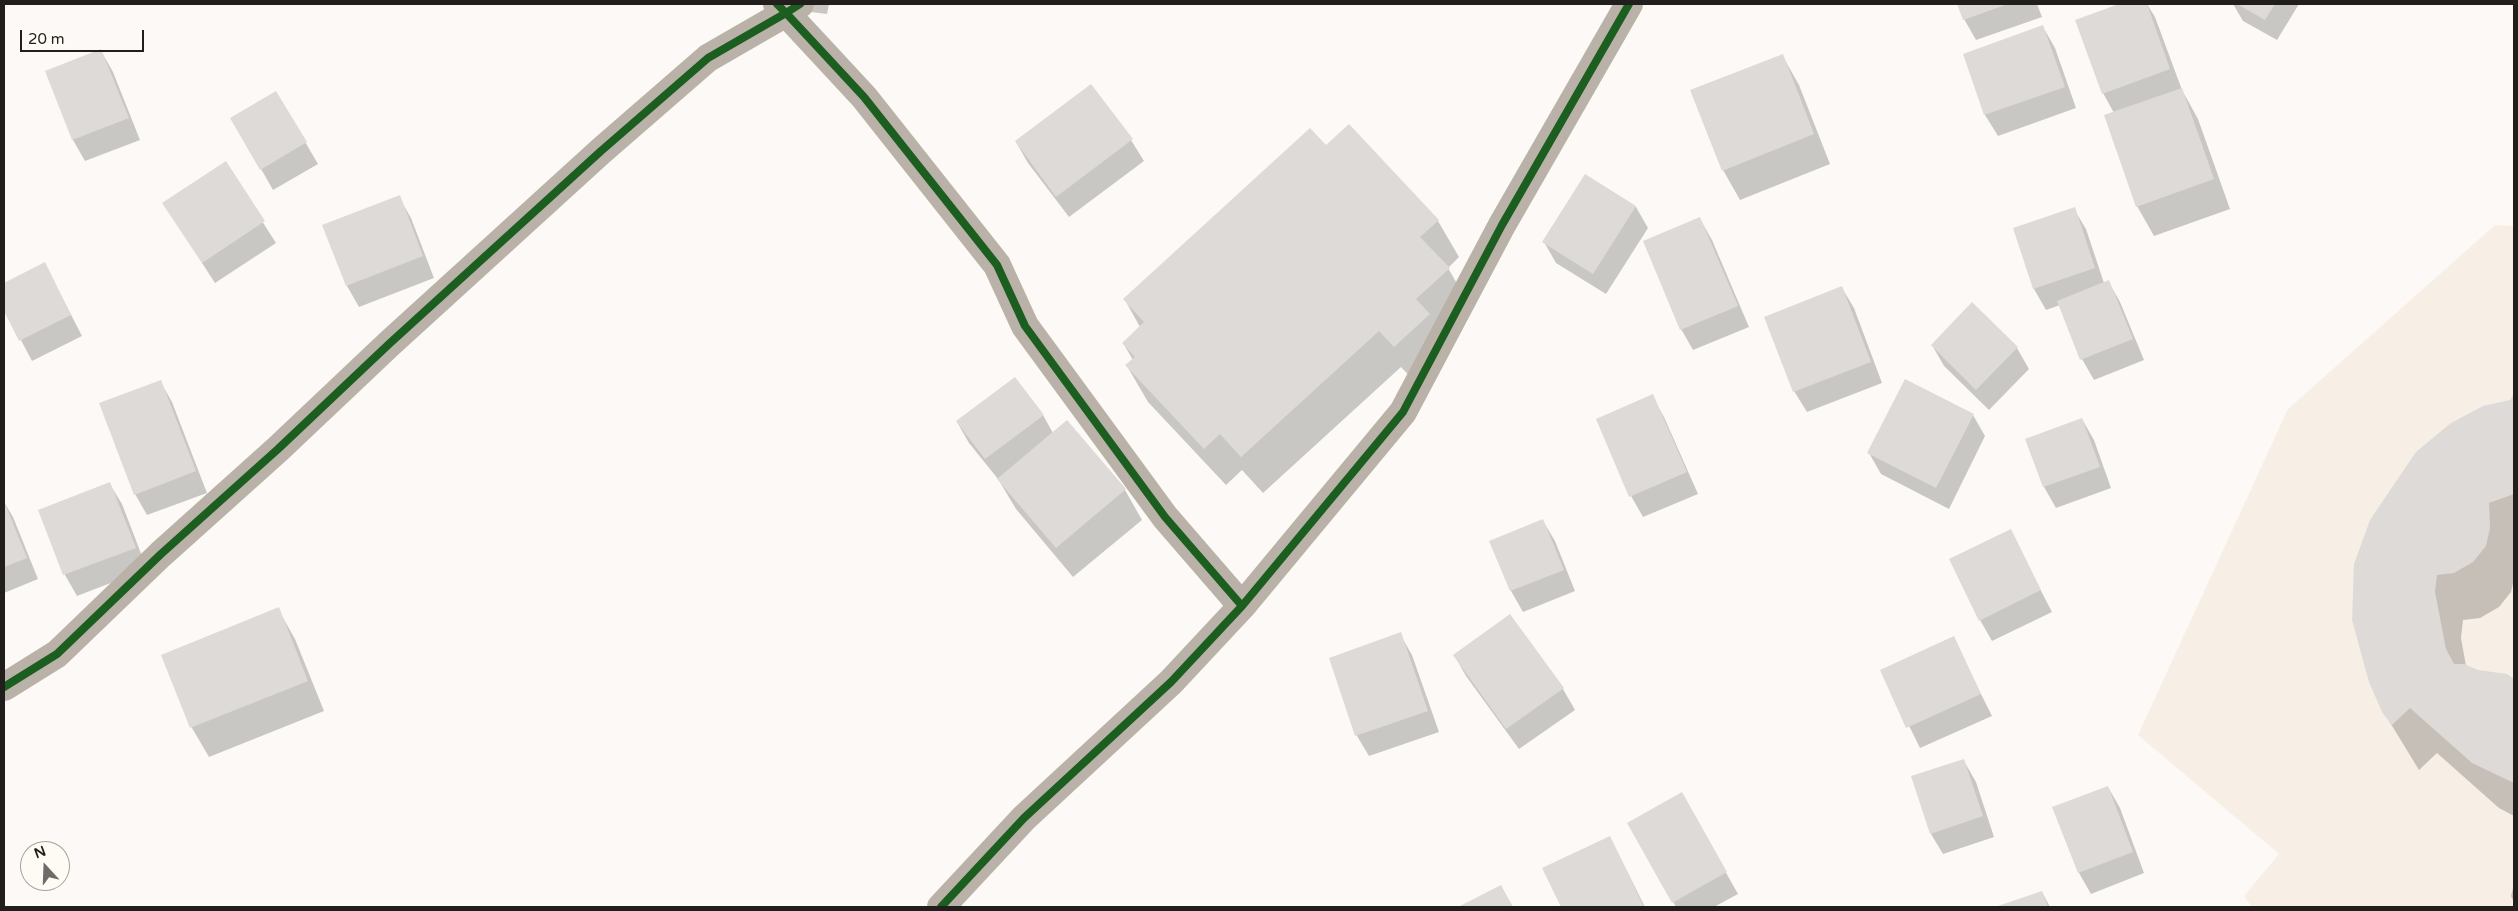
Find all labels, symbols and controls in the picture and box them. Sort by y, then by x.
scale bar [22,20,146,52]
text: 20 m [28,30,65,48]
north arrow [20,841,70,891]
text: N [32,842,48,862]

